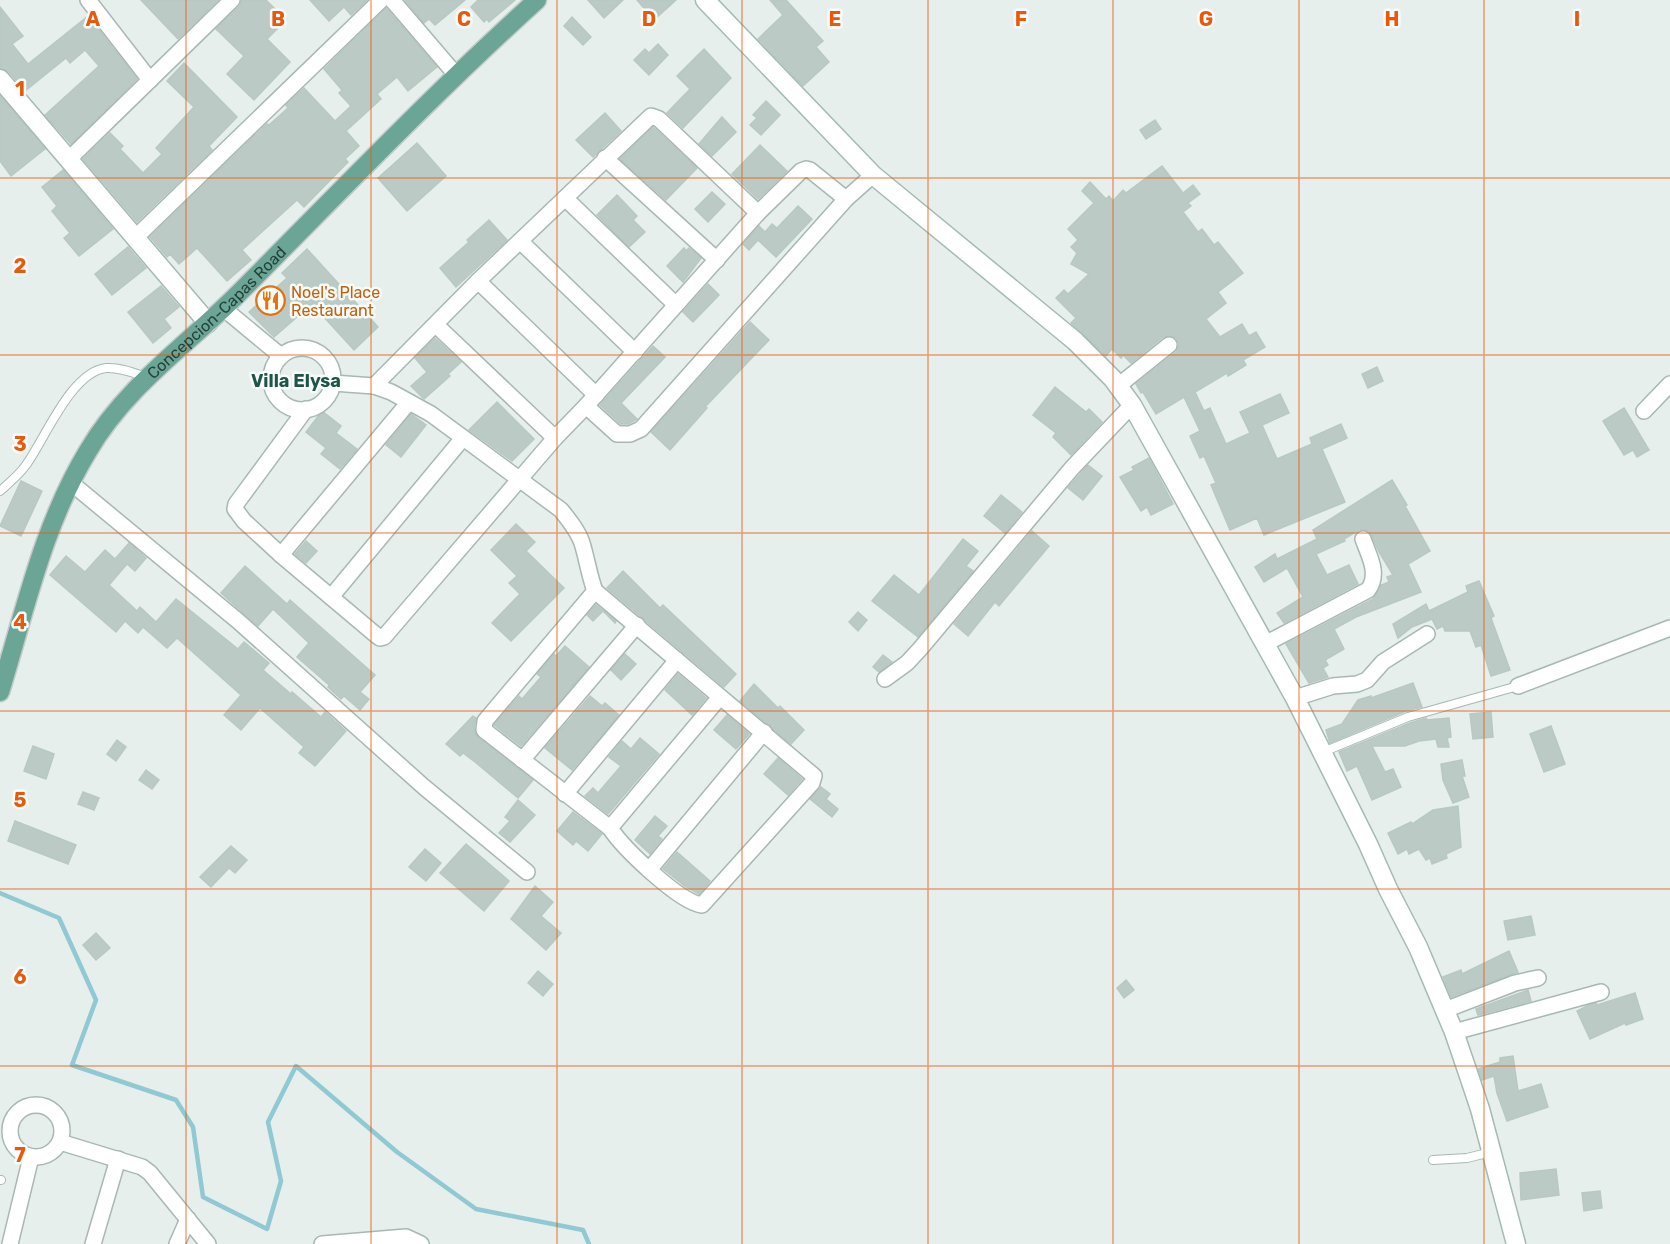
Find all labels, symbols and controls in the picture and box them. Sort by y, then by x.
text: A [86,7,101,31]
text: B [271,7,285,31]
text: C [457,7,471,31]
text: D [642,7,656,31]
text: E [829,7,841,31]
text: F [1015,7,1027,31]
text: G [1199,7,1213,31]
text: H [1385,7,1399,31]
text: I [1574,7,1580,31]
text: 1 [15,77,25,101]
street label: Concepcion-Capas Road [143,242,290,383]
text: 2 [14,254,27,278]
place label: Noel's Place Restaurant [291,283,380,320]
restaurant icon: Noel's Place Restaurant [254,285,286,317]
district label: Villa Elysa [251,370,341,392]
text: 3 [13,432,27,456]
text: 4 [13,610,27,634]
text: 5 [14,788,27,812]
text: 6 [13,965,27,989]
text: 7 [14,1143,26,1167]

